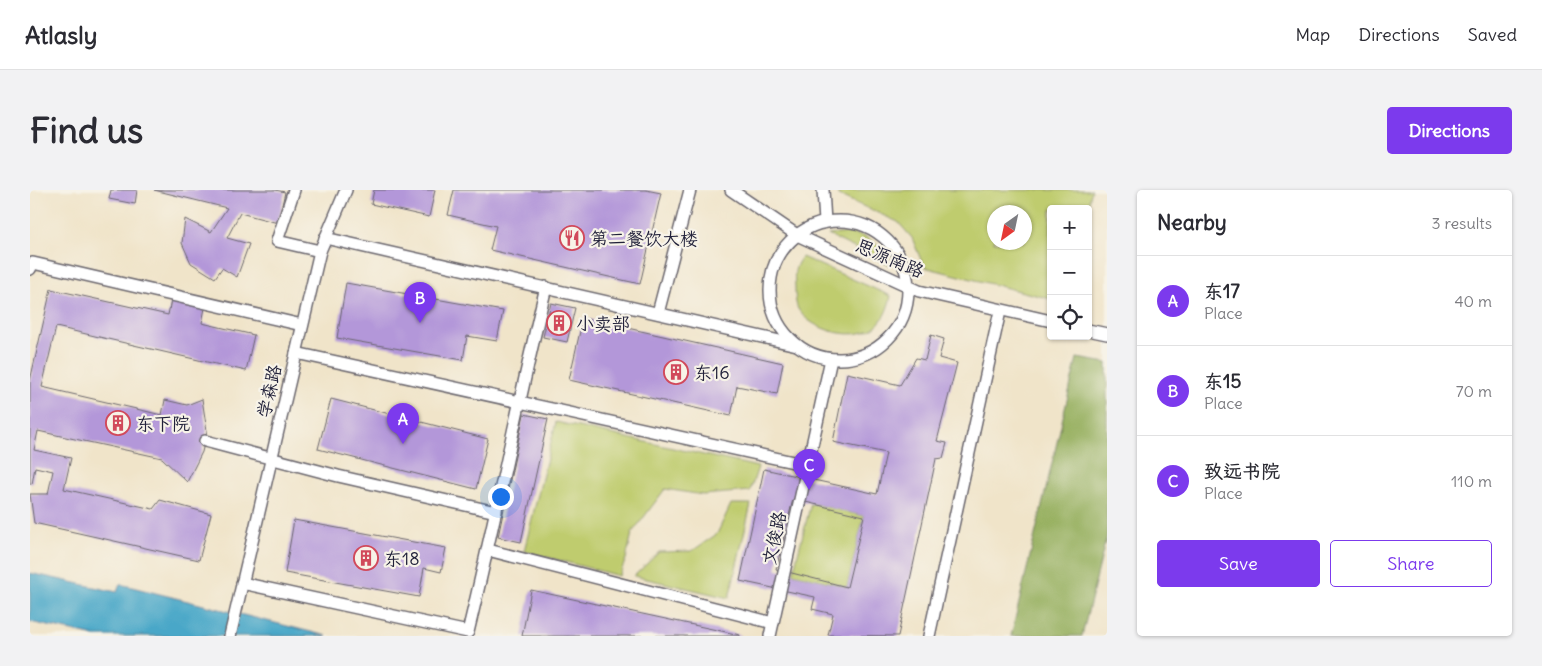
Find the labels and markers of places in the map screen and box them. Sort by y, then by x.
restaurant icon: 第二餐饮大楼 [559,225,585,251]
place label: 第二餐饮大楼 [590,227,698,250]
pin: B [404,282,436,323]
building icon: 小卖部 [546,310,572,336]
place label: 小卖部 [576,312,630,335]
building icon: 东16 [663,359,689,385]
place label: 东16 [694,361,730,384]
pin: A [387,403,419,444]
building icon: 东下院 [105,410,131,436]
place label: 东下院 [136,412,190,435]
pin: C [793,449,825,490]
building icon: 东18 [353,545,379,571]
place label: 东18 [384,547,420,570]

